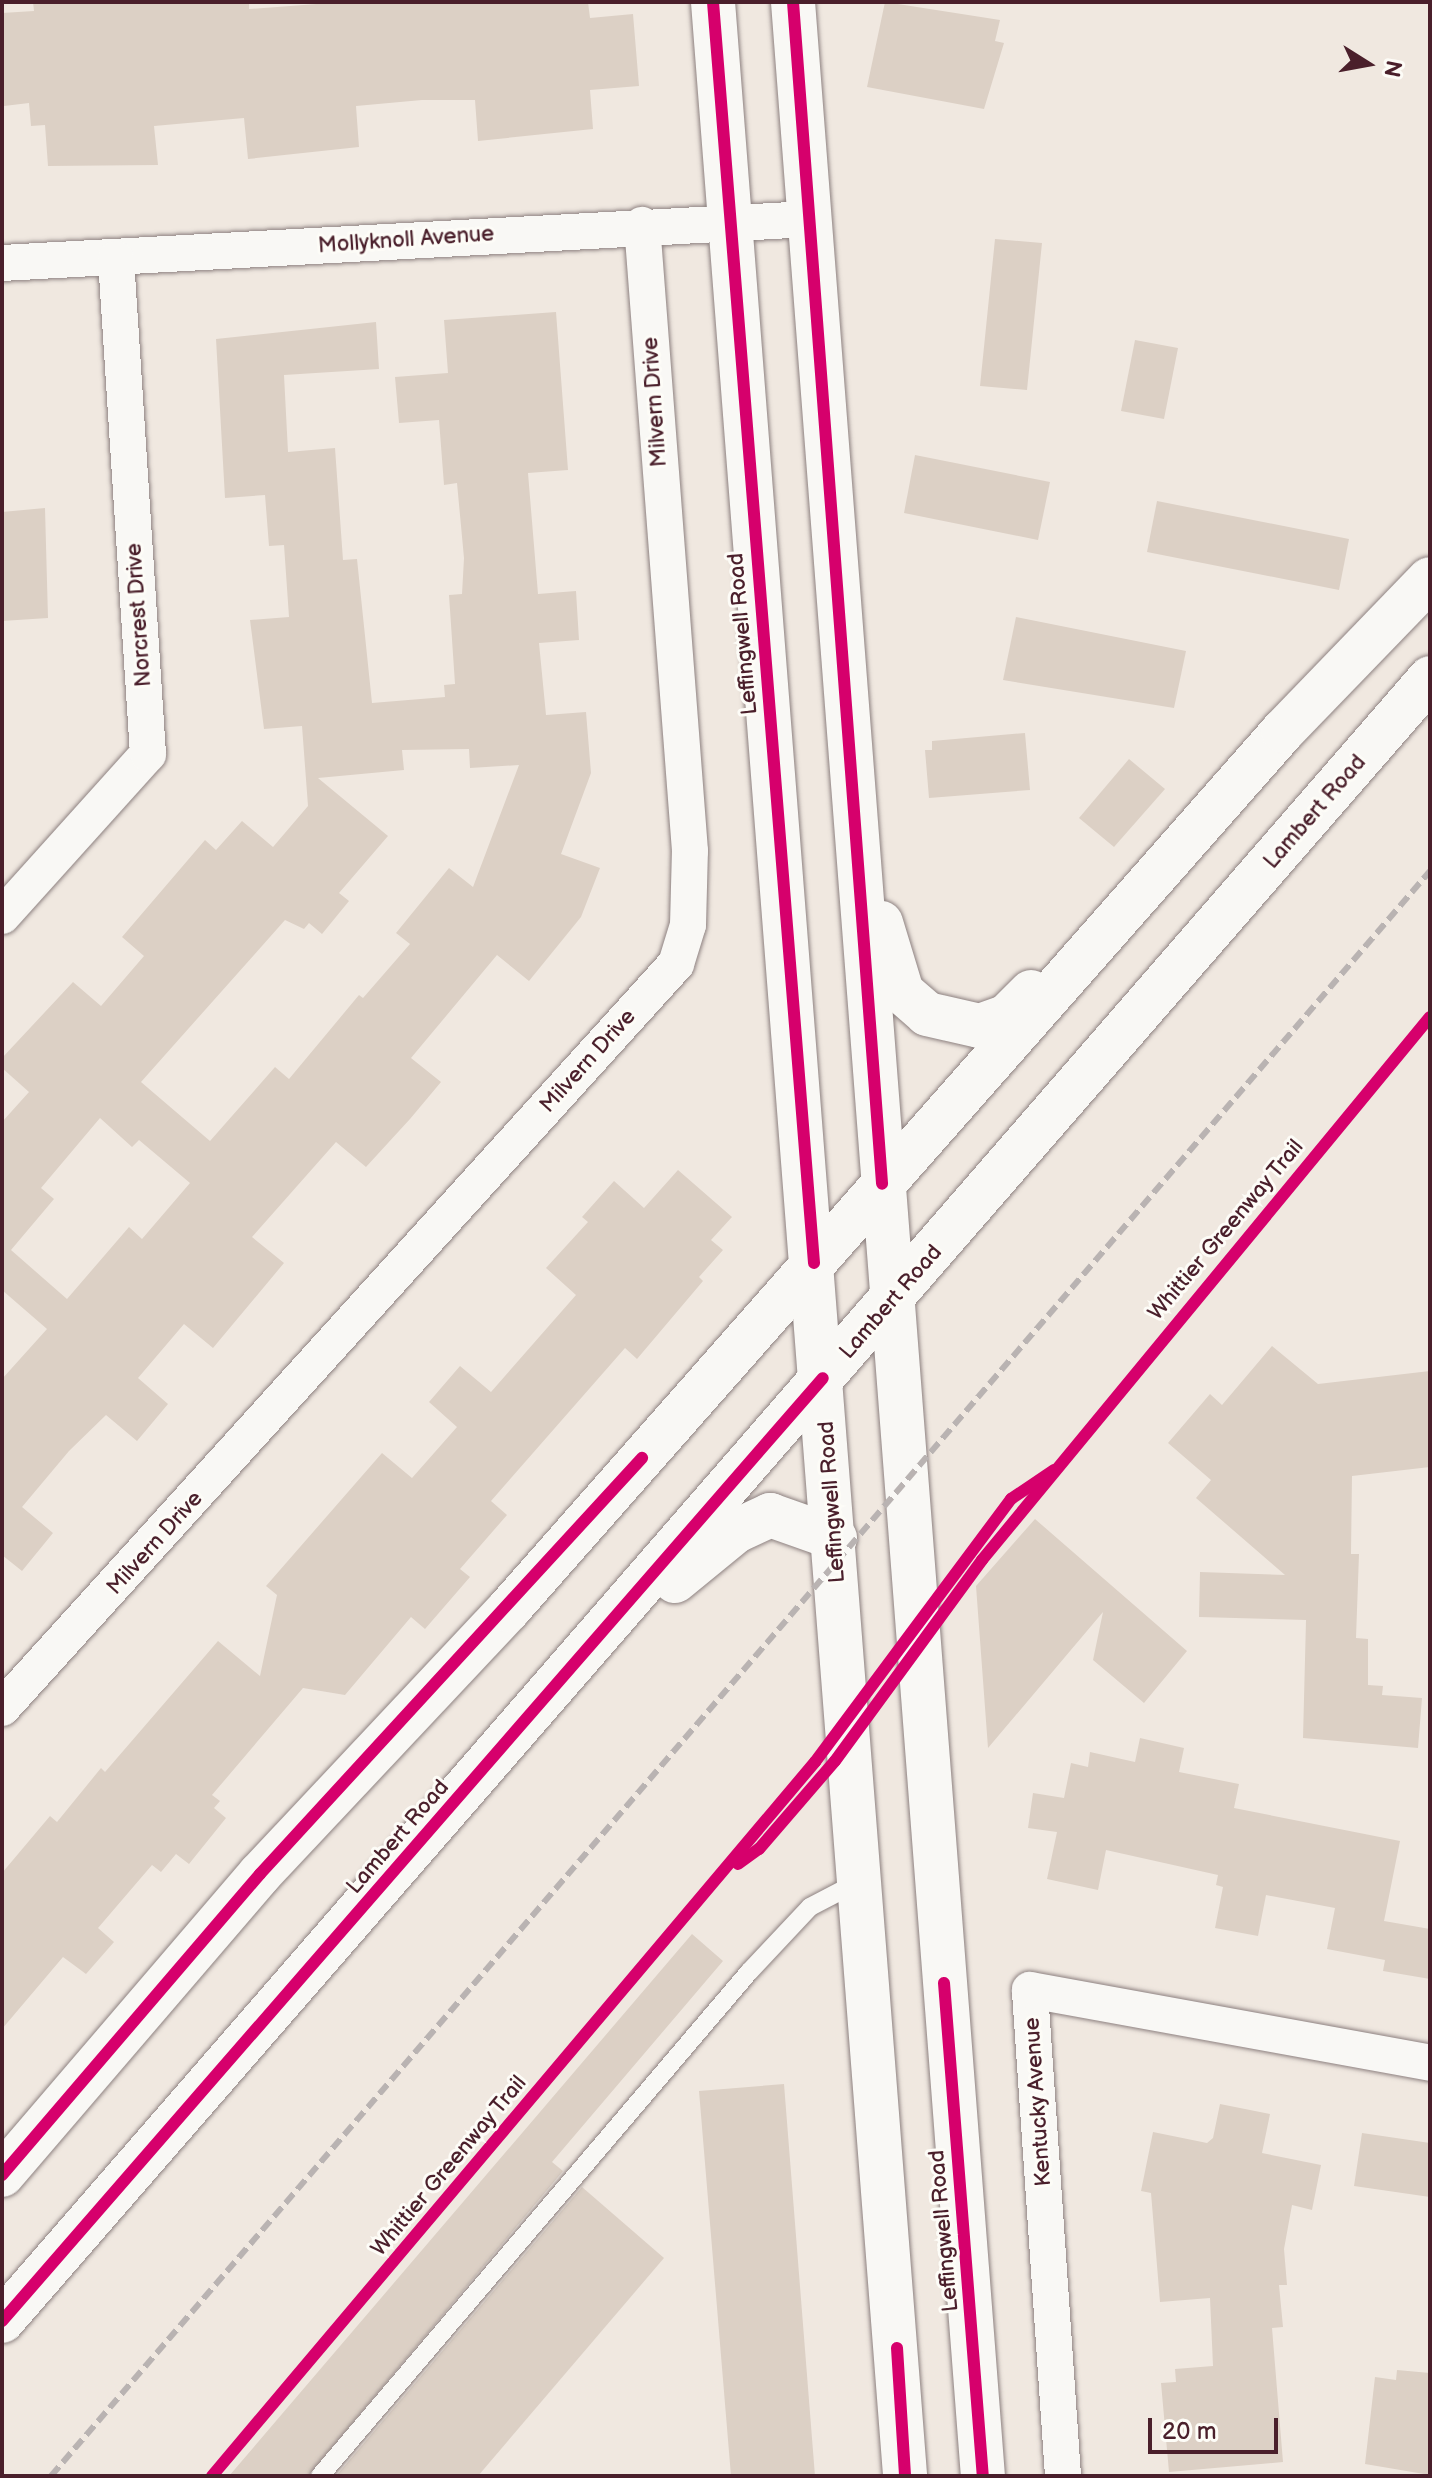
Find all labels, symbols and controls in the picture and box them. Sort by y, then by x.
north arrow [1328,24,1408,104]
text: N [1377,58,1407,79]
street label: Mollyknoll Avenue [317,221,495,259]
street label: Milvern Drive [637,336,673,468]
street label: Norcrest Drive [121,542,157,688]
street label: Leffingwell Road [723,552,763,716]
street label: Lambert Road [1258,750,1372,874]
street label: Milvern Drive [535,1004,641,1118]
street label: Whittier Greenway Trail [1142,1134,1310,1326]
street label: Lambert Road [834,1240,948,1364]
street label: Leffingwell Road [813,1420,851,1584]
street label: Milvern Drive [102,1486,208,1600]
street label: Lambert Road [341,1775,455,1899]
street label: Kentucky Avenue [1019,2016,1057,2188]
street label: Whittier Greenway Trail [365,2070,533,2262]
street label: Leffingwell Road [924,2149,964,2313]
scale bar [1152,2402,1282,2452]
text: 20 m [1162,2417,1217,2446]

